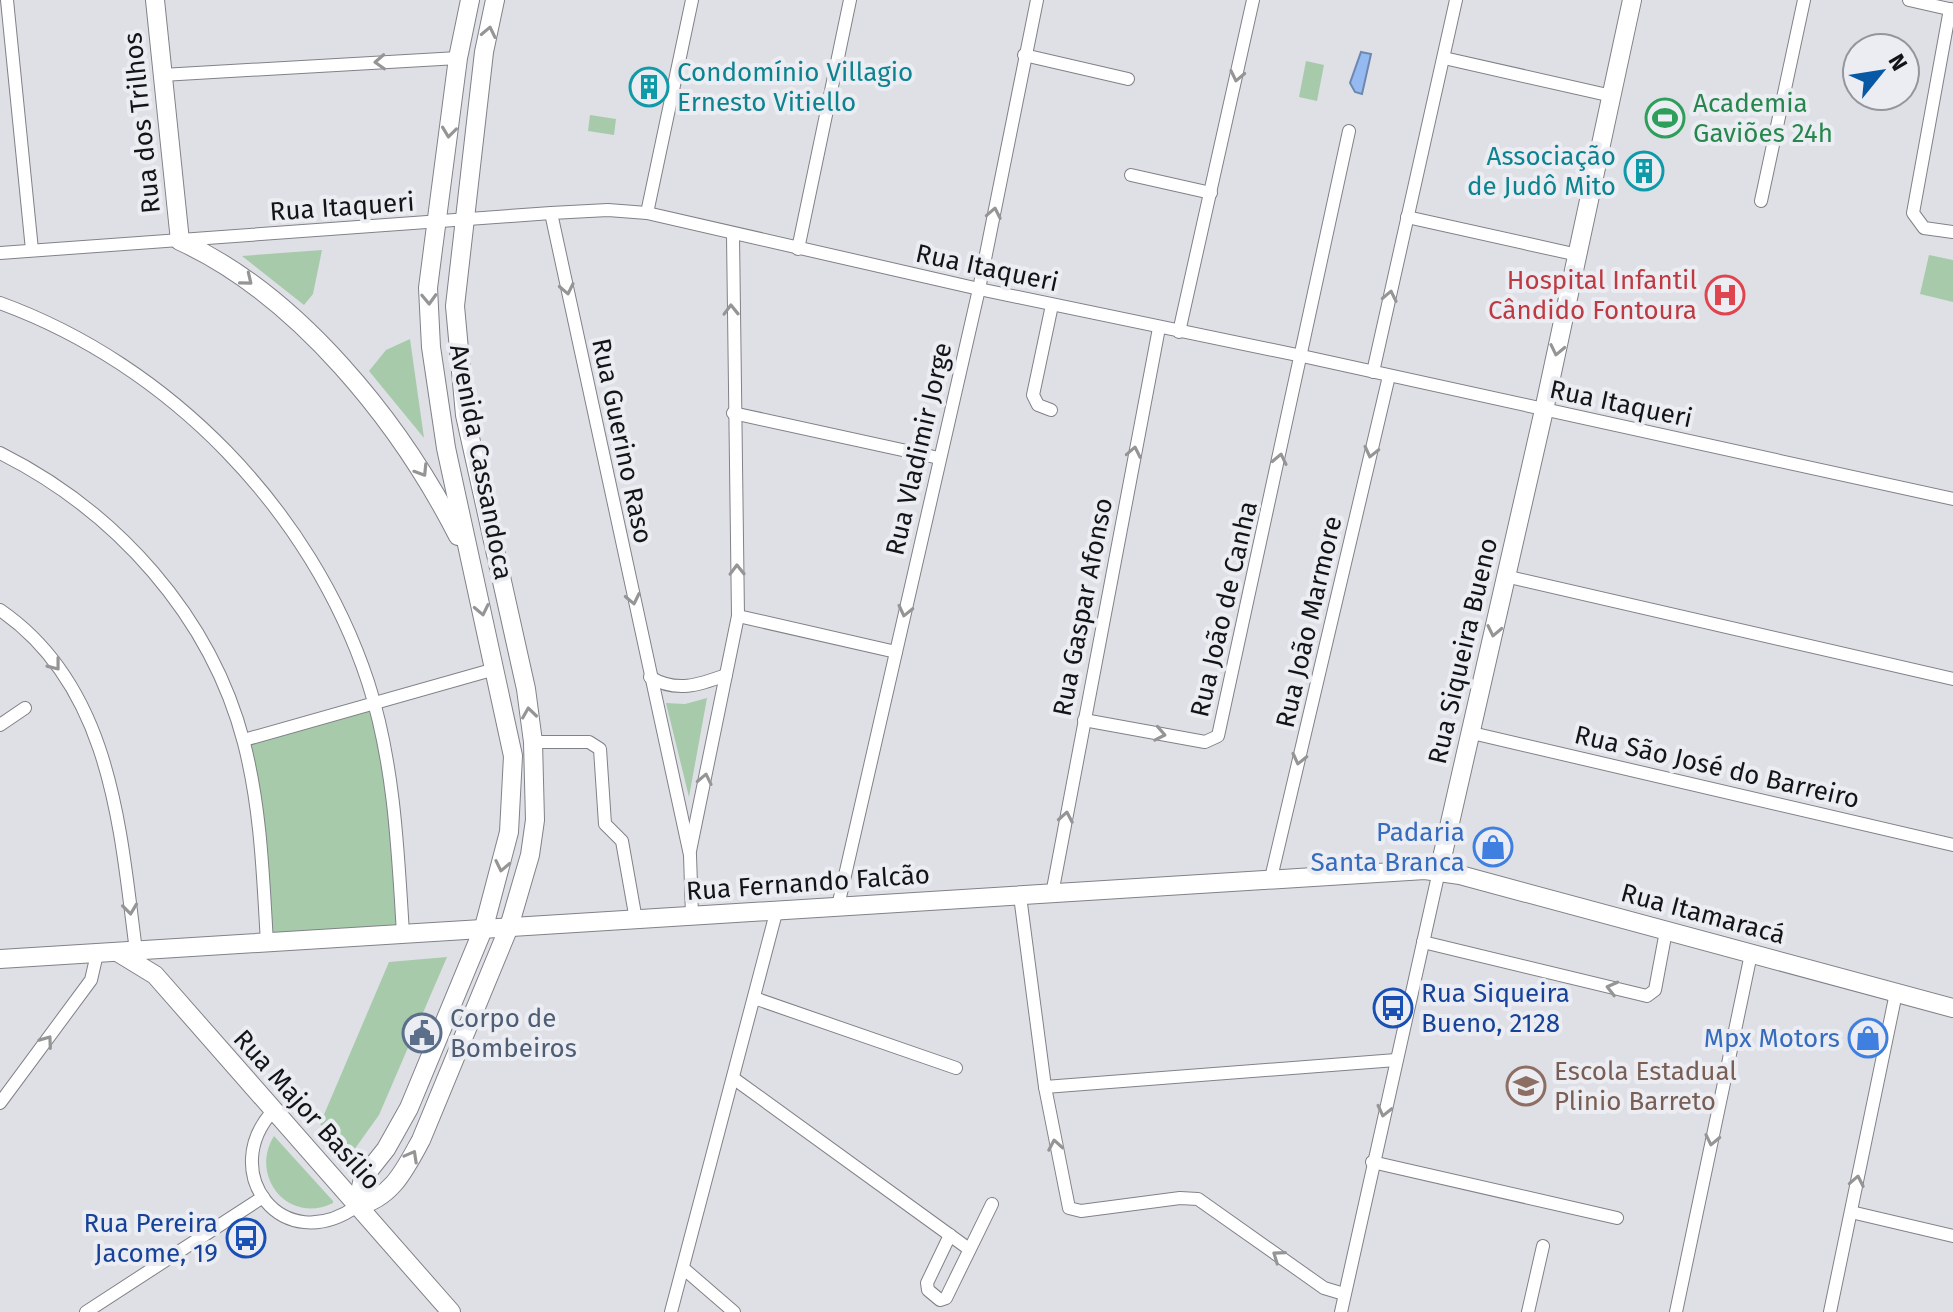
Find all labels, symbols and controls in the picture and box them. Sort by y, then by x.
one-way arrow [480,26,497,39]
street label: Rua dos Trilhos [117,31,167,215]
north arrow [1841,32,1921,112]
text: N [1883,49,1913,75]
one-way arrow [373,54,386,71]
place label: Condomínio Villagio Ernesto Vitiello [677,57,913,118]
building icon: Condomínio Villagio Ernesto Vitiello [628,66,670,108]
one-way arrow [1229,69,1246,83]
place label: Academia Gaviões 24h [1693,88,1833,149]
sports icon: Academia Gaviões 24h [1644,97,1686,139]
one-way arrow [441,126,458,139]
place label: Associação de Judô Mito [1467,141,1616,202]
building icon: Associação de Judô Mito [1623,150,1665,192]
street label: Rua Itaqueri [269,186,415,228]
one-way arrow [984,206,1001,220]
street label: Rua Itaqueri [913,238,1061,298]
place label: Hospital Infantil Cândido Fontoura [1488,265,1697,326]
one-way arrow [238,270,252,285]
hospital icon: Hospital Infantil Cândido Fontoura [1704,274,1746,316]
one-way arrow [558,282,575,296]
one-way arrow [1381,290,1398,303]
one-way arrow [421,293,438,306]
one-way arrow [723,303,740,316]
street label: Rua Guerino Raso [585,336,659,546]
street label: Rua Vladimir Jorge [879,340,959,558]
street label: Avenida Cassandoca [443,342,519,582]
one-way arrow [1549,343,1566,356]
street label: Rua Itaqueri [1547,374,1695,434]
one-way arrow [1363,444,1380,458]
one-way arrow [1125,445,1142,458]
one-way arrow [1271,453,1288,467]
one-way arrow [412,462,427,477]
street label: Rua Gaspar Afonso [1047,495,1119,719]
street label: Rua João de Canha [1184,498,1264,720]
street label: Rua João Marmore [1270,513,1348,731]
street label: Rua Siqueira Bueno [1422,535,1504,767]
one-way arrow [728,563,745,576]
one-way arrow [624,591,641,605]
one-way arrow [473,603,490,616]
one-way arrow [897,604,914,617]
one-way arrow [1486,624,1503,637]
one-way arrow [45,656,59,671]
one-way arrow [521,706,538,720]
street label: Rua São José do Barreiro [1572,719,1862,815]
one-way arrow [1154,725,1167,742]
one-way arrow [1291,752,1308,766]
one-way arrow [695,772,712,785]
one-way arrow [1056,810,1073,824]
place label: Padaria Santa Branca [1311,817,1465,878]
shop icon: Padaria Santa Branca [1472,826,1514,868]
one-way arrow [494,859,511,872]
street label: Rua Fernando Falcão [685,859,931,907]
street label: Rua Itamaracá [1617,877,1789,951]
one-way arrow [121,903,138,916]
place label: Rua Siqueira Bueno, 2128 [1421,978,1570,1039]
one-way arrow [1606,980,1620,997]
bus stop icon: Rua Siqueira Bueno, 2128 [1372,987,1414,1029]
place label: Corpo de Bombeiros [450,1003,577,1064]
public building icon: Corpo de Bombeiros [401,1012,443,1054]
shop icon: Mpx Motors [1847,1017,1889,1059]
street label: Rua Major Basílio [227,1023,387,1197]
place label: Mpx Motors [1704,1023,1840,1054]
one-way arrow [37,1035,52,1049]
place label: Escola Estadual Plinio Barreto [1554,1056,1737,1117]
school or university icon: Escola Estadual Plinio Barreto [1505,1065,1547,1107]
one-way arrow [1376,1104,1393,1118]
one-way arrow [1704,1132,1721,1146]
one-way arrow [1048,1138,1065,1152]
one-way arrow [402,1150,418,1165]
one-way arrow [1848,1174,1865,1188]
place label: Rua Pereira Jacome, 19 [84,1208,218,1269]
bus stop icon: Rua Pereira Jacome, 19 [225,1217,267,1259]
one-way arrow [1272,1251,1286,1266]

